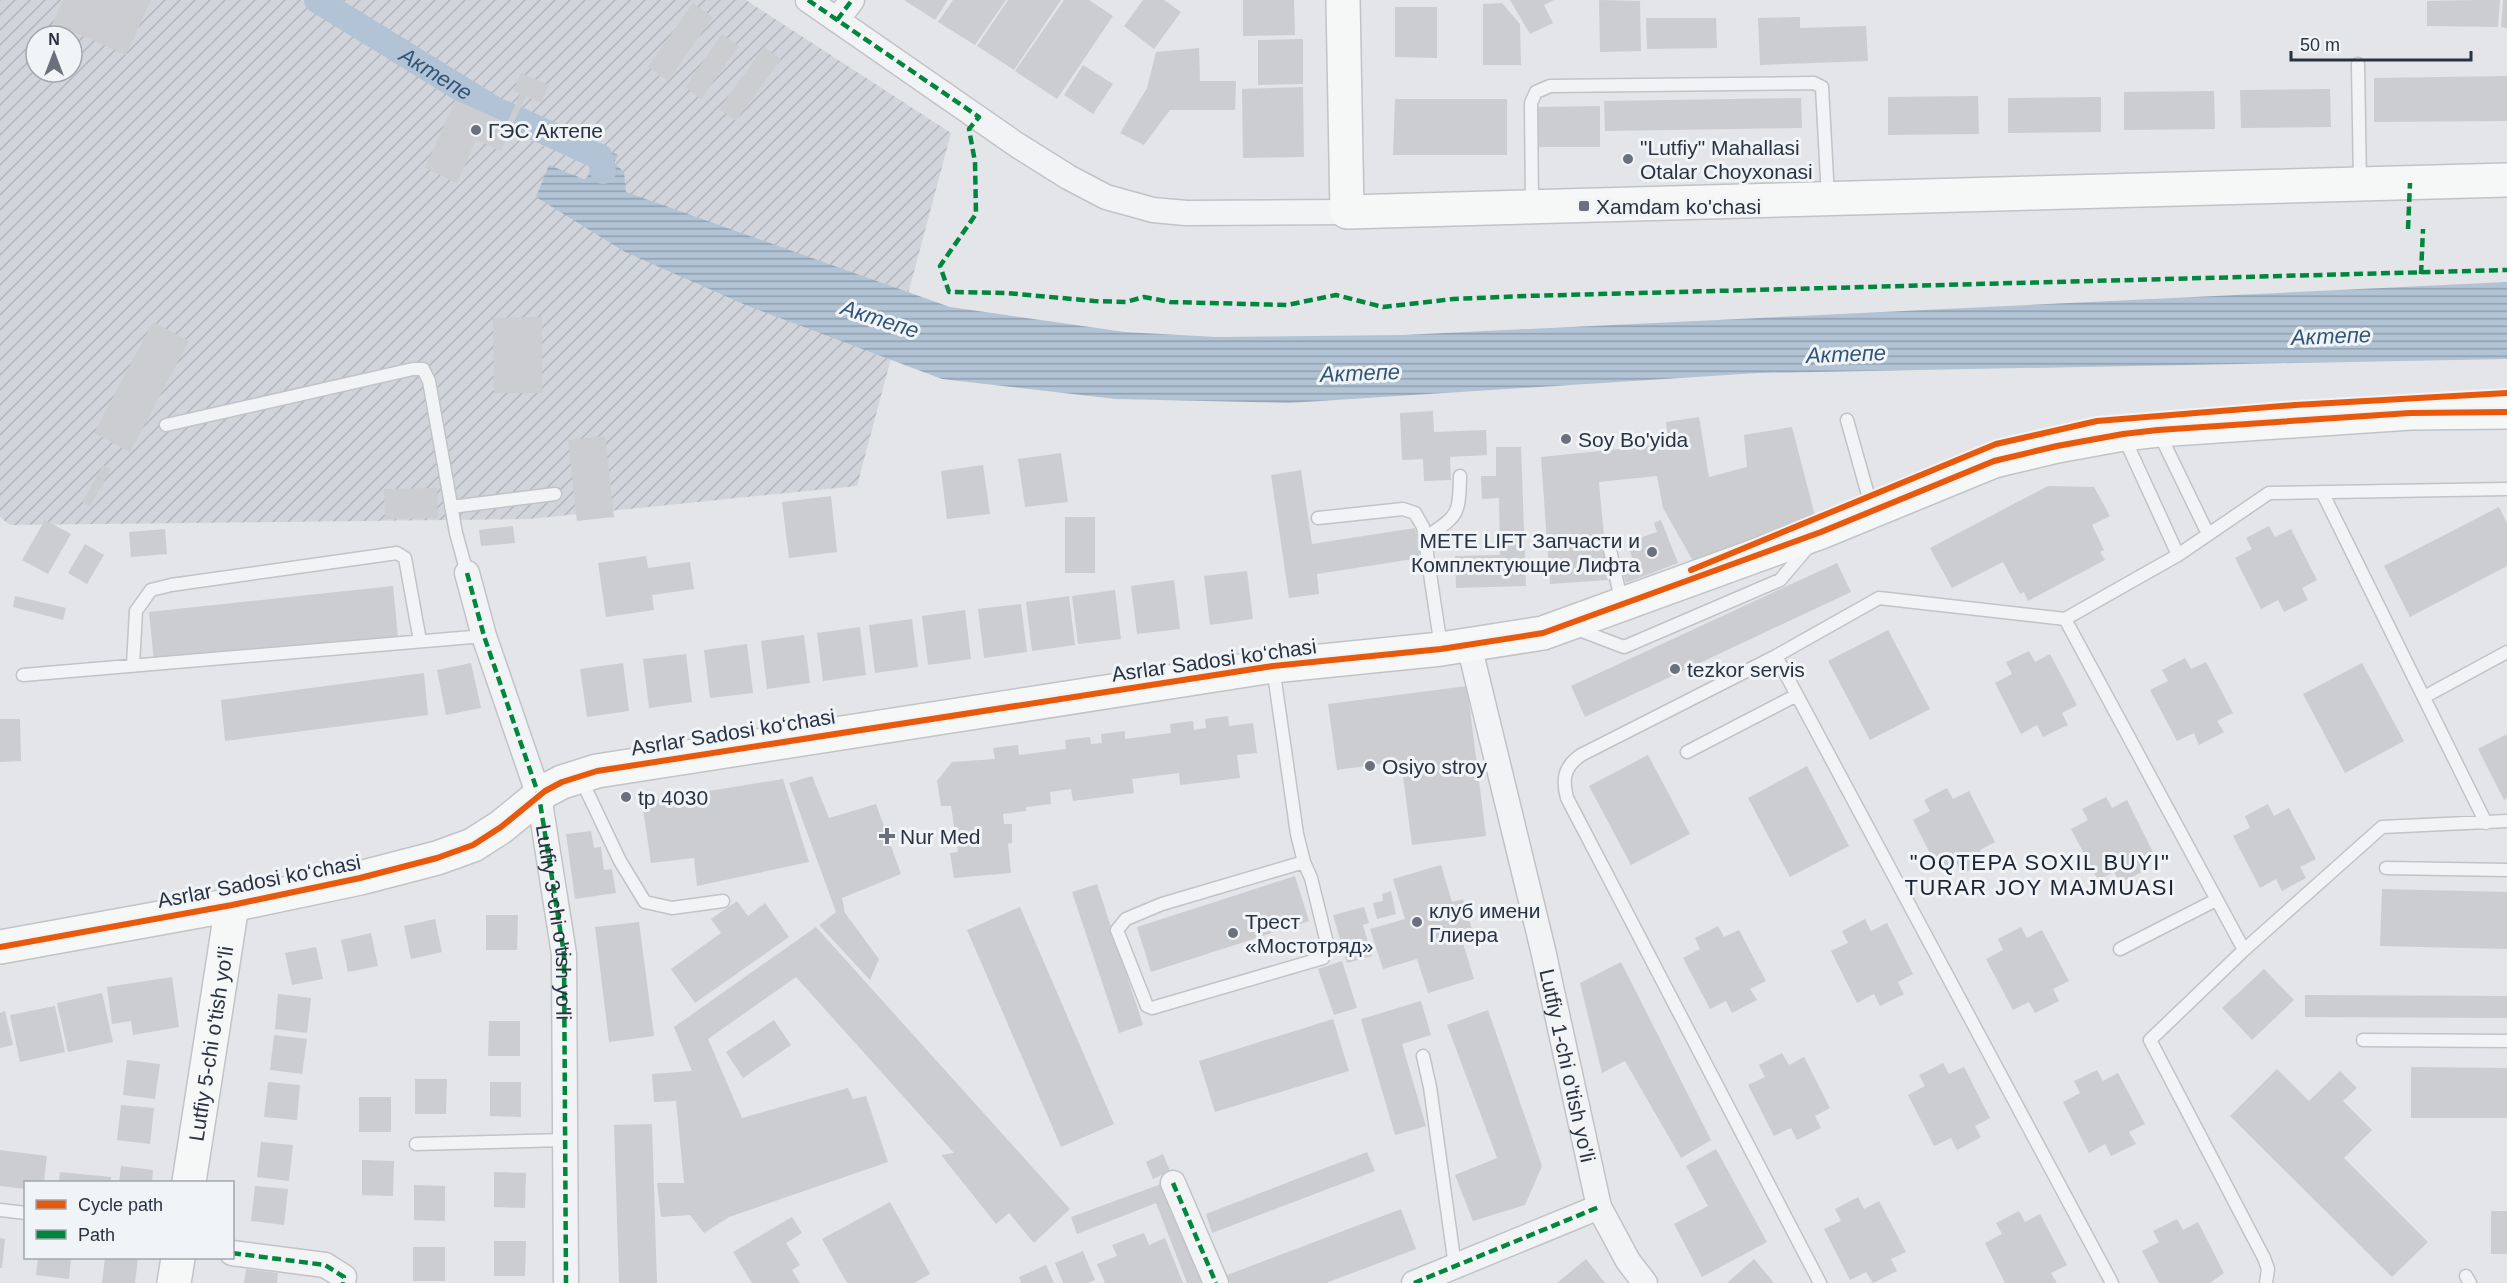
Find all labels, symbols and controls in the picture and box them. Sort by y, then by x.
north arrow [24,24,84,84]
scale bar [2291,24,2471,62]
text: N [48,31,60,48]
text: 50 m [2300,35,2340,55]
water label: Актепе [394,41,477,105]
place label: ГЭС Актепe [488,119,603,142]
marker: ГЭС Актепe [469,123,483,137]
place label: "Lutfiy" Mahallasi Otalar Choyxonasi [1640,136,1813,183]
marker: "Lutfiy" Mahallasi Otalar Choyxonasi [1621,152,1635,166]
place label: Xamdam ko'chasi [1596,195,1761,218]
marker: Xamdam ko'chasi [1577,199,1591,213]
water label: Актепе [836,294,922,343]
water label: Актепе [2288,322,2372,350]
water label: Актепе [1803,340,1887,368]
water label: Актепе [1317,359,1401,387]
place label: Soy Bo'yida [1578,428,1689,451]
marker: Soy Bo'yida [1559,432,1573,446]
place label: METE LIFT Запчасти и Комплектующие Лифта [1411,529,1640,576]
marker: METE LIFT Запчасти и Комплектующие Лифта [1645,545,1659,559]
street label: Asrlar Sadosi ko‘chasi [1110,634,1318,686]
place label: tezkor servis [1687,658,1805,681]
marker: tezkor servis [1668,662,1682,676]
street label: Asrlar Sadosi ko‘chasi [629,704,837,760]
place label: Osiyo stroy [1382,755,1488,778]
marker: Osiyo stroy [1363,759,1377,773]
place label: tp 4030 [638,786,708,809]
marker: tp 4030 [619,790,633,804]
street label: Lutfiy 3-chi o'tish yo'li [532,823,576,1020]
place label: Nur Med [900,825,981,848]
marker: Nur Med [878,827,896,845]
street label: Asrlar Sadosi ko‘chasi [155,850,363,912]
district label: "OQTEPA SOXIL BUYI" TURAR JOY MAJMUASI [1904,850,2176,900]
place label: клуб имени Глиера [1429,899,1540,946]
place label: Трест «Мостотряд» [1245,910,1374,957]
marker: клуб имени Глиера [1410,915,1424,929]
marker: Трест «Мостотряд» [1226,926,1240,940]
street label: Lutfiy 5-chi o'tish yo'li [184,944,237,1143]
street label: Lutfiy 1-chi o'tish yo'li [1536,967,1600,1164]
legend [24,1181,234,1259]
text: Cycle path [78,1195,163,1215]
text: Path [78,1225,115,1245]

